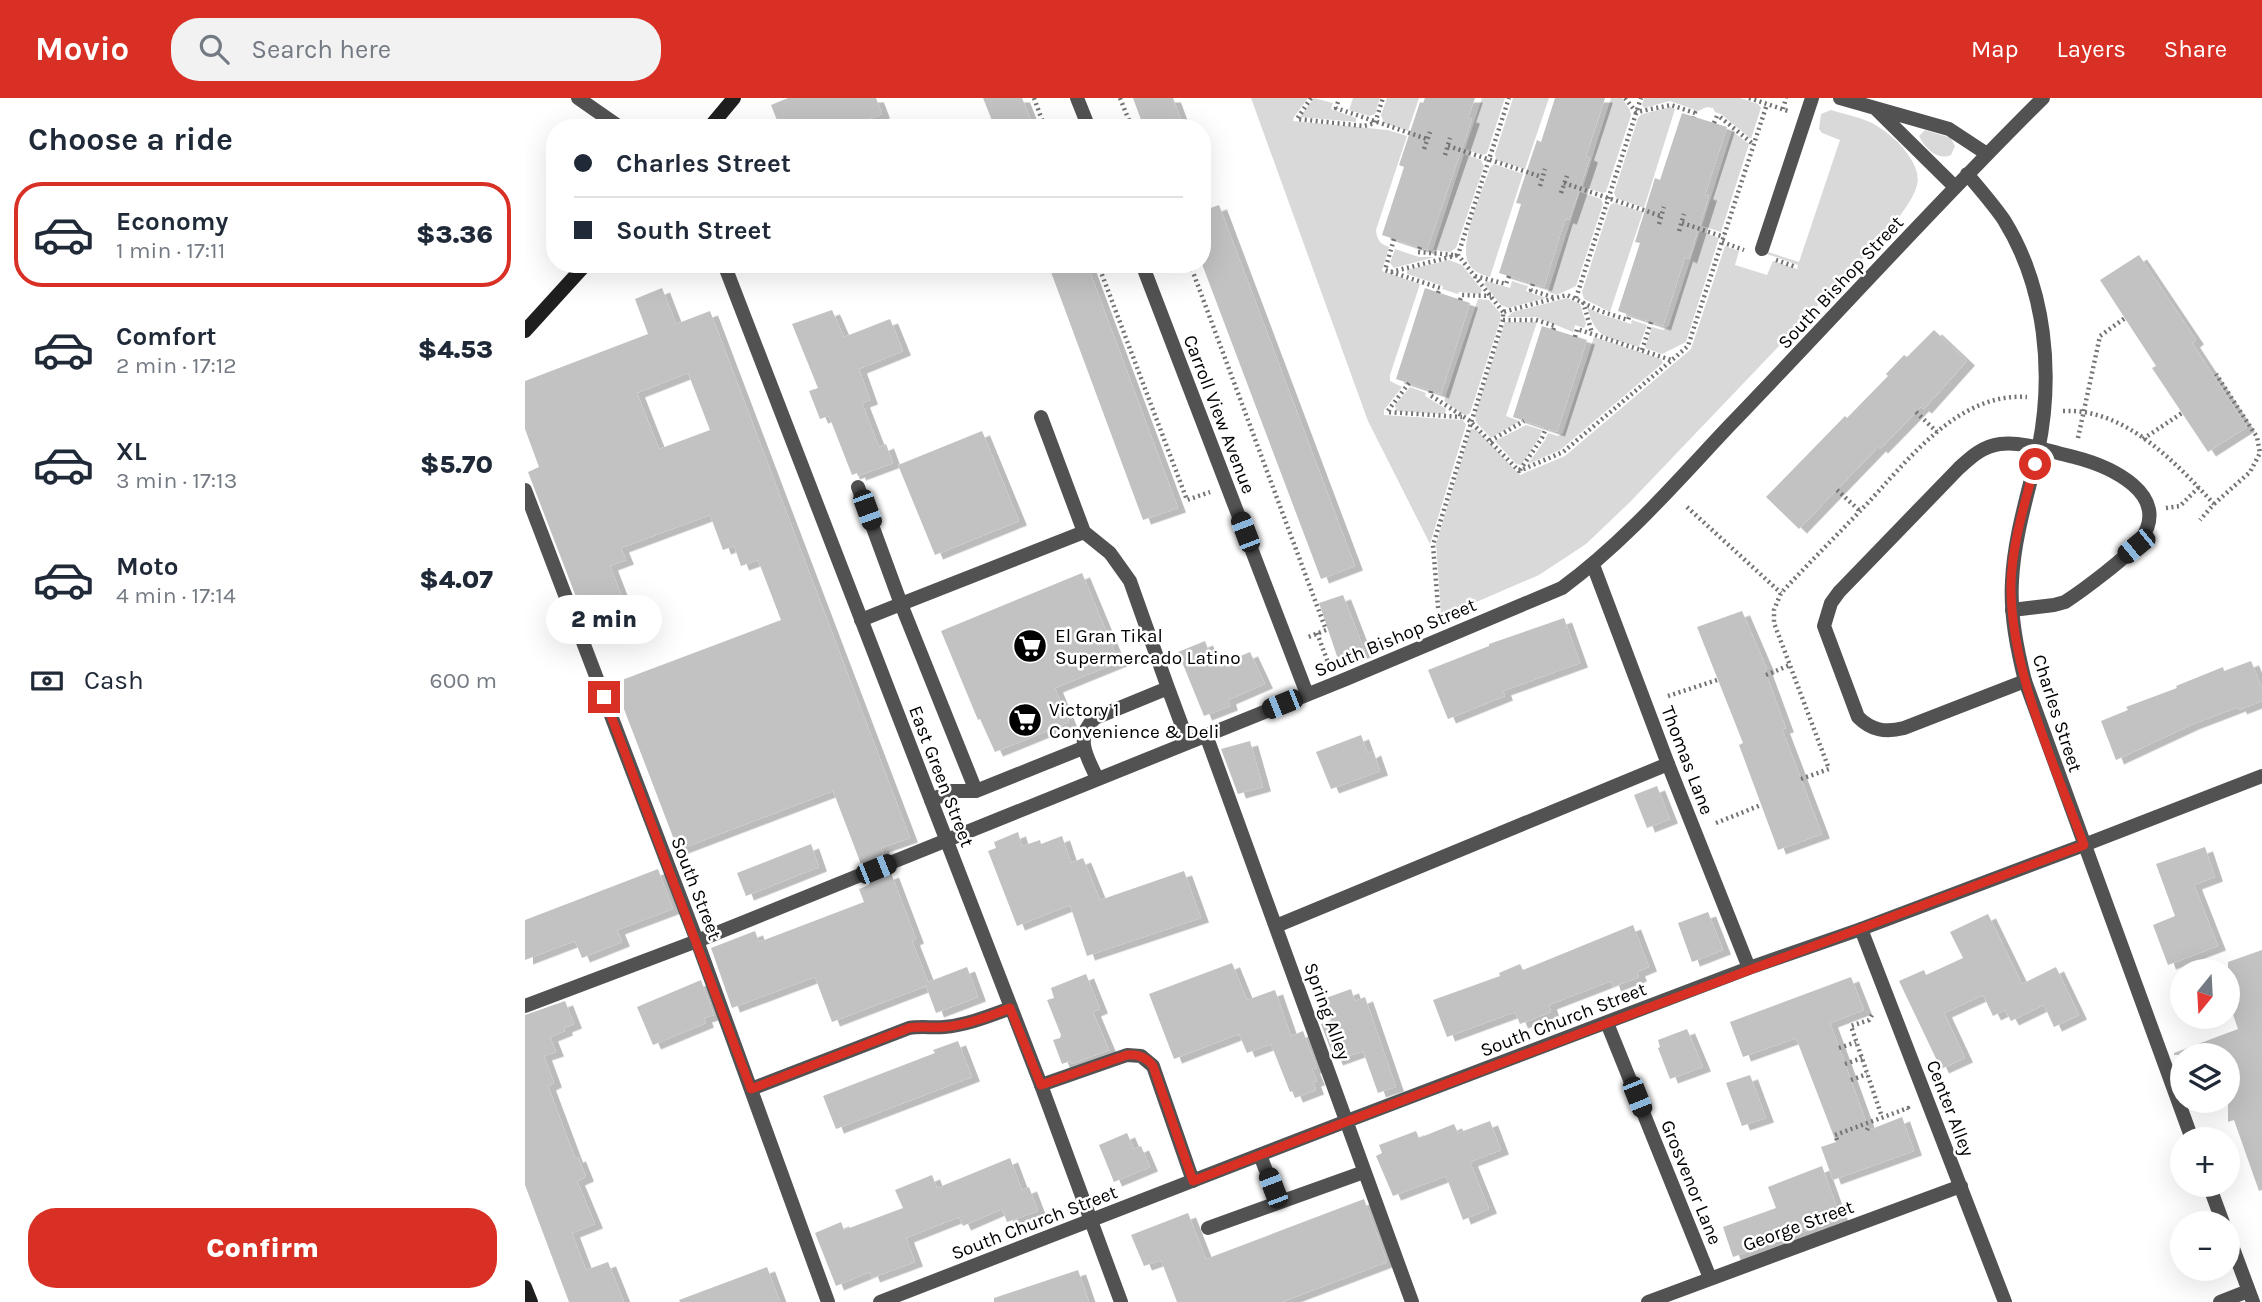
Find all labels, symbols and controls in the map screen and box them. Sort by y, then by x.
search box [171,18,661,81]
text: Movio [35,30,129,68]
icon: search [195,30,233,68]
text: Search here [251,34,391,65]
text: Map [1971,35,2019,63]
text: Layers [2057,35,2126,63]
text: Share [2164,35,2227,63]
text: Choose a ride [28,121,233,158]
text: Charles Street [616,148,791,179]
icon: car [32,203,95,266]
text: Economy [116,206,228,237]
street label: South Bishop Street [1773,212,1908,354]
text: South Street [616,215,771,246]
text: $3.36 [416,219,493,250]
text: 1 min · 17:11 [116,237,225,264]
icon: car [32,318,95,381]
text: Comfort [116,321,217,352]
street label: Carroll View Avenue [1179,332,1259,497]
text: $4.53 [418,334,493,365]
text: 2 min · 17:12 [116,352,237,379]
icon: car [32,433,95,496]
text: XL [116,436,147,467]
route start [2019,448,2051,480]
text: $5.70 [420,449,493,480]
text: 3 min · 17:13 [116,467,237,494]
car [850,487,885,533]
car [1228,509,1263,555]
car [2114,525,2159,567]
icon: car [32,548,95,611]
text: Moto [116,551,178,582]
text: $4.07 [419,564,493,595]
text: 4 min · 17:14 [116,582,236,609]
street label: South Bishop Street [1311,594,1480,682]
callout: 2 min [546,596,662,644]
text: 2 min [571,606,637,633]
place label: El Gran Tikal Supermercado Latino [1055,625,1241,669]
supermarket icon: El Gran Tikal Supermercado Latino [1011,627,1049,665]
street label: Charles Street [2028,652,2086,775]
icon: cash [28,662,66,700]
text: Cash [84,665,144,696]
text: 600 m [430,667,497,694]
route end [588,681,620,713]
car [1259,686,1306,722]
place label: Victory 1 Convenience & Deli [1049,699,1219,743]
supermarket icon: Victory 1 Convenience & Deli [1006,701,1044,739]
street label: East Green Street [904,703,978,850]
street label: Thomas Lane [1656,703,1718,818]
street label: South Street [666,834,726,943]
car [853,851,900,887]
north arrow [2170,959,2240,1029]
map controls [2170,959,2240,1281]
street label: Spring Alley [1299,960,1355,1063]
street label: South Church Street [1477,978,1649,1062]
button: layers [2170,1043,2240,1113]
street label: Center Alley [1922,1057,1979,1160]
car [1620,1074,1655,1120]
street label: Grosvenor Lane [1656,1117,1726,1248]
button: + [2170,1127,2240,1197]
car [1256,1165,1291,1211]
street label: South Church Street [948,1181,1120,1265]
street label: George Street [1740,1196,1857,1256]
button: Confirm [28,1208,497,1288]
button: − [2170,1211,2240,1281]

